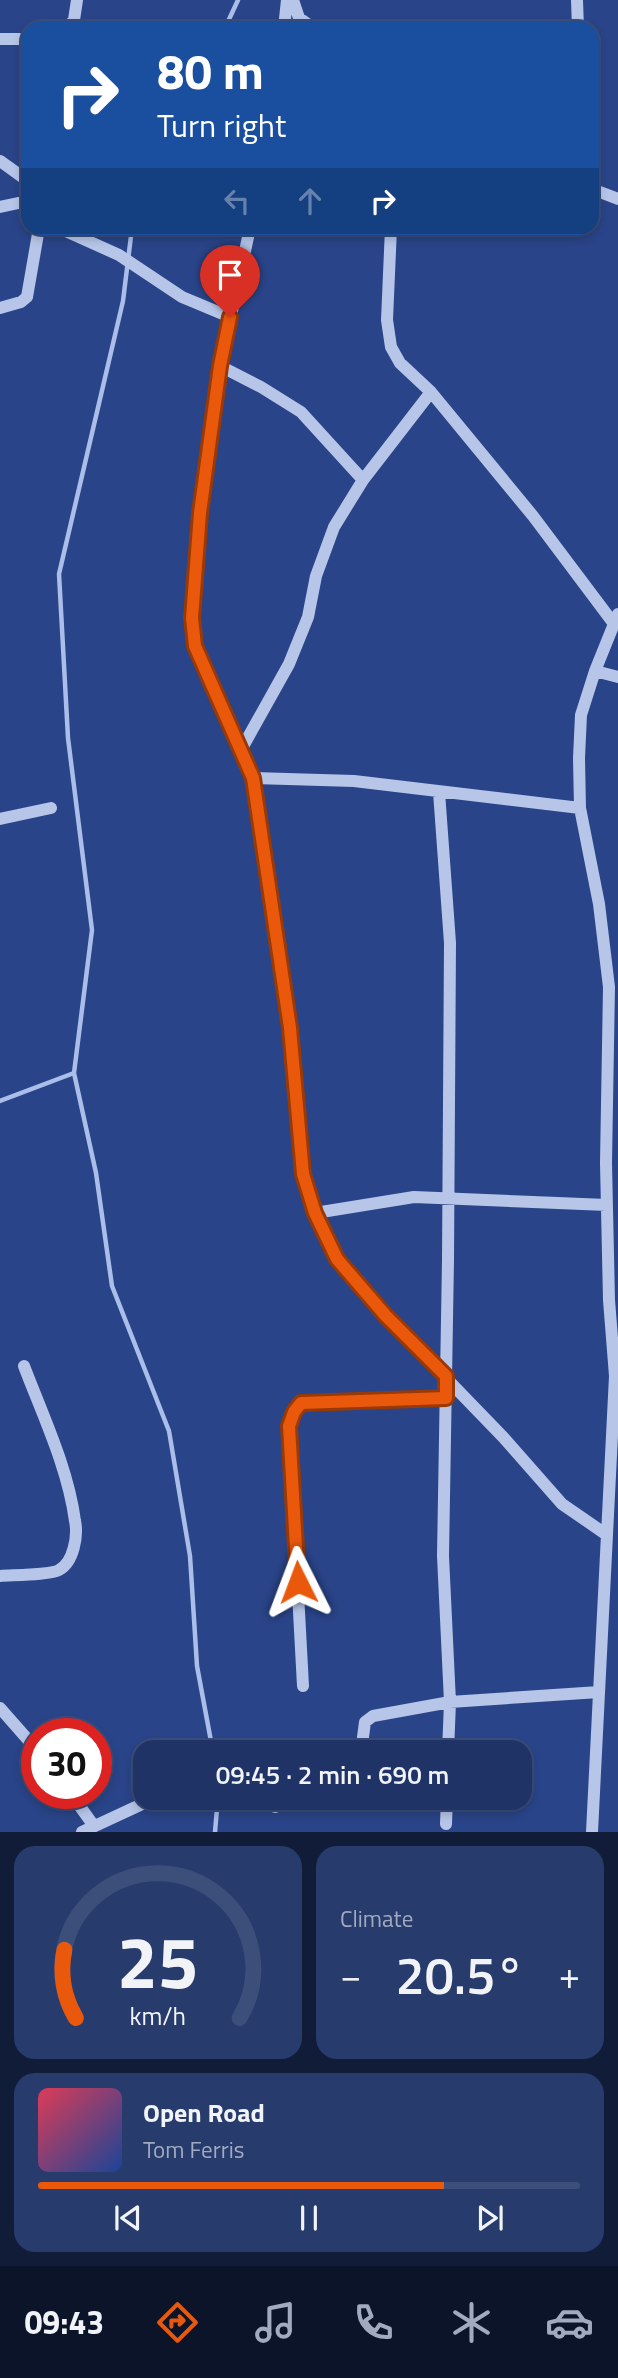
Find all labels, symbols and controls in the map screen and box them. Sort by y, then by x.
text: 80 m [157,33,264,108]
icon: right [42,49,133,140]
text: Turn right [157,101,286,149]
icon: left [218,182,256,220]
icon: ahead [291,182,329,220]
icon: right [364,182,402,220]
pin [200,245,260,317]
icon: arrive [211,256,249,294]
position arrow [261,1545,335,1619]
speed limit sign: 30 [21,1718,112,1809]
text: 09:45 · 2 min · 690 m [216,1755,449,1794]
text: Climate [340,1901,413,1936]
text: 25 [117,1907,199,2017]
text: 20.5° [396,1935,524,2014]
text: − [340,1946,361,2004]
text: + [559,1946,580,2004]
text: km/h [130,1997,186,2035]
text: Open Road [143,2093,265,2132]
text: Tom Ferris [143,2132,244,2167]
icon: previous [109,2199,147,2237]
icon: pause [290,2199,328,2237]
icon: next [471,2199,509,2237]
text: 09:43 [24,2298,104,2346]
icon: directions [153,2298,202,2347]
icon: music [251,2298,300,2347]
icon: phone [349,2298,398,2347]
icon: climate [447,2298,496,2347]
icon: car [545,2298,594,2347]

